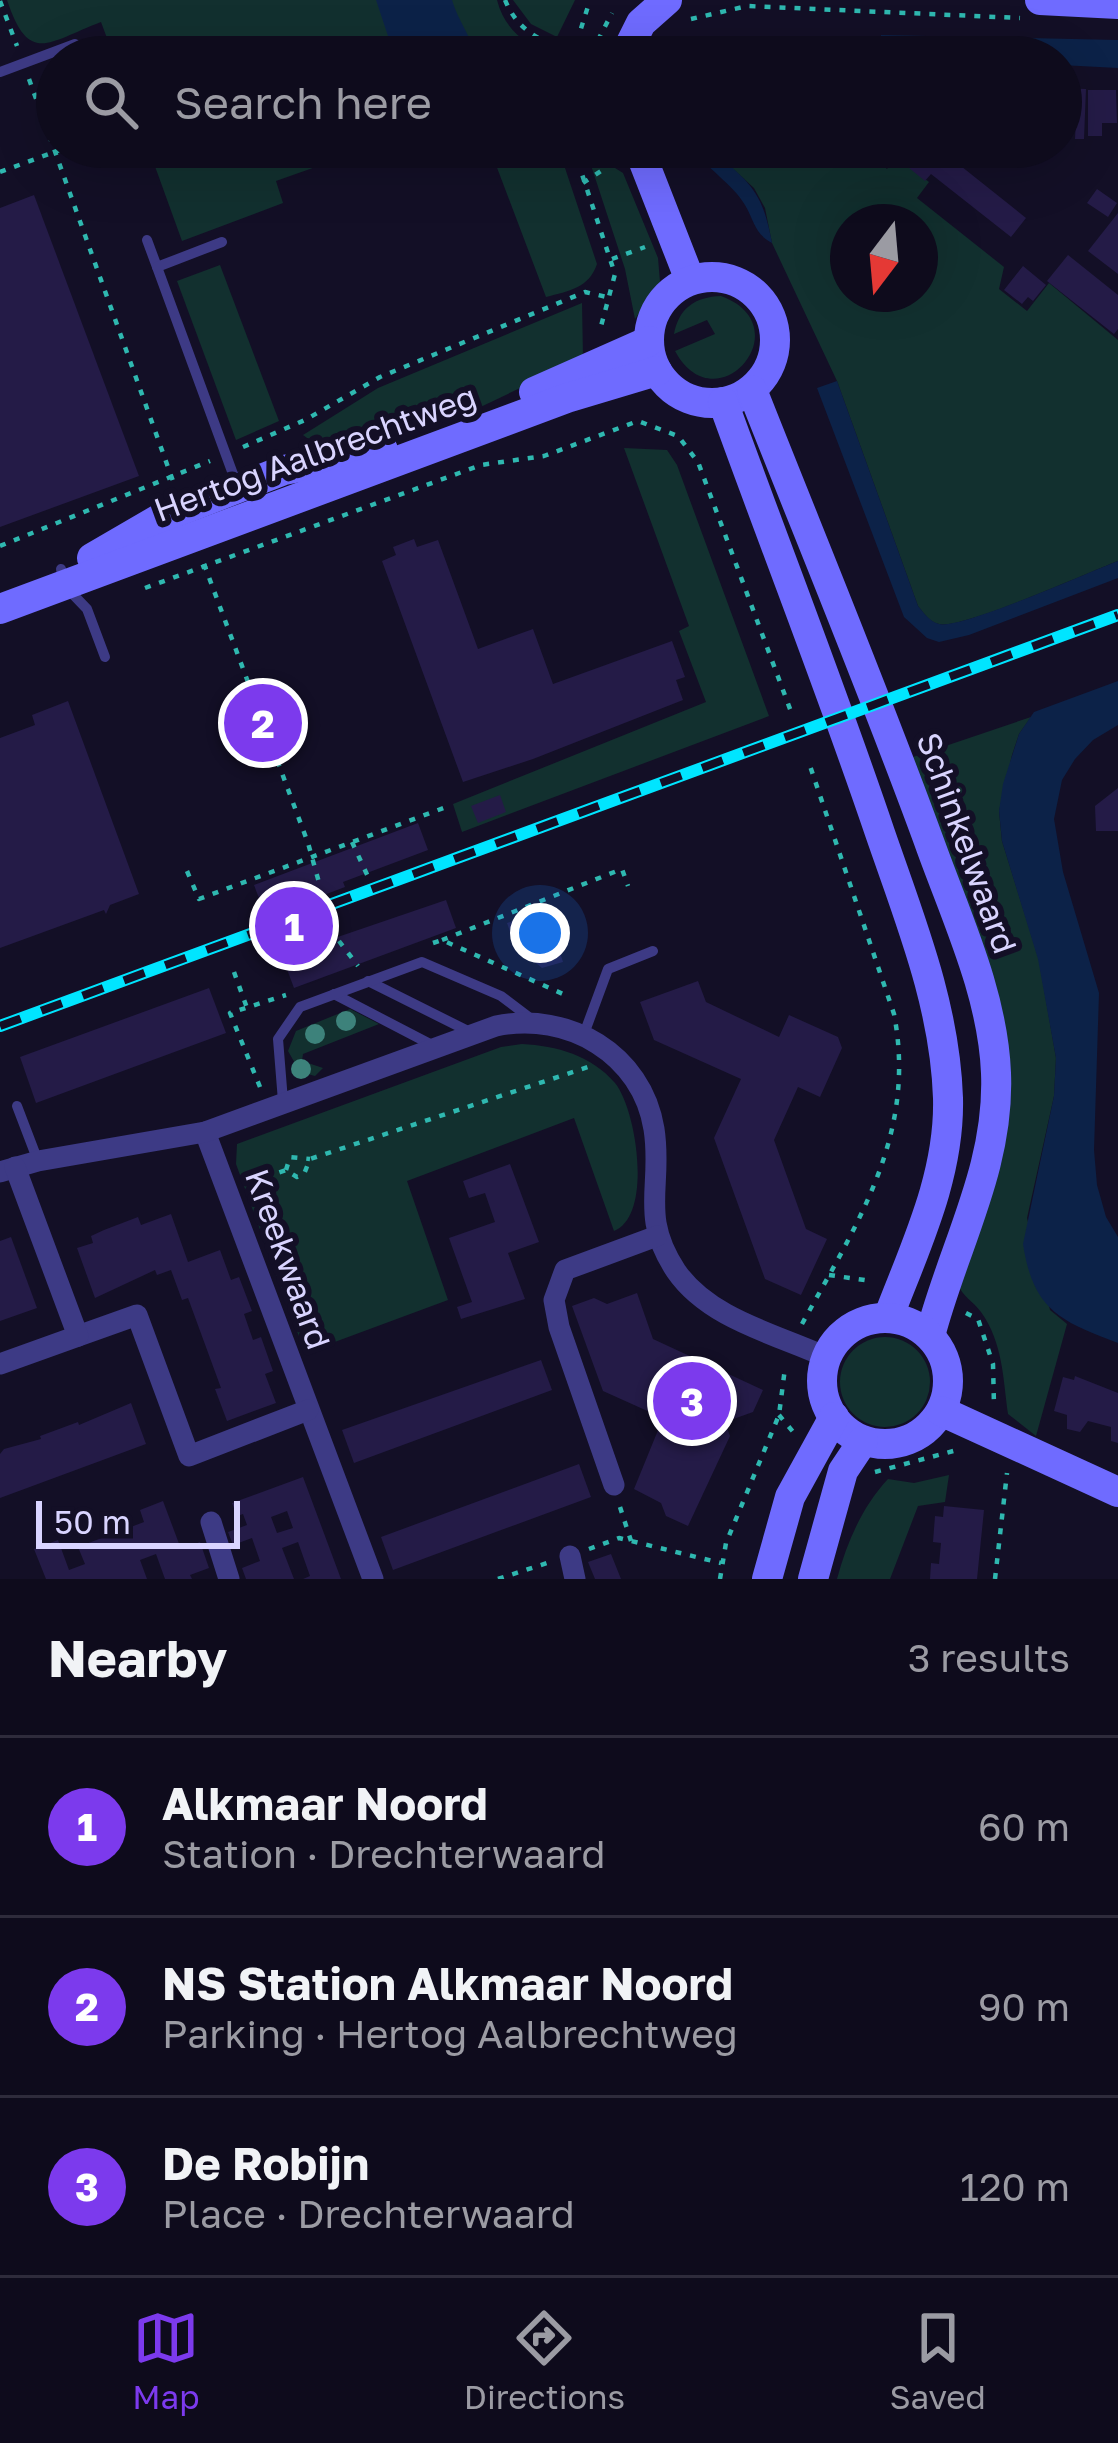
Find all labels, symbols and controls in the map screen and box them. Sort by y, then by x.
search box [36,36,1082,168]
icon: search [78,69,144,135]
text: Search here [174,75,432,129]
north arrow [830,204,938,312]
street label: Hertog Aalbrechtweg [148,376,481,529]
pin: 2 [224,678,302,768]
street label: Schinkelwaard [909,727,1025,959]
pin: 1 [255,881,333,971]
your location [510,903,570,963]
street label: Kreekwaard [238,1163,339,1354]
pin: 3 [653,1356,731,1446]
scale bar [36,1495,240,1548]
text: 50 m [54,1502,131,1541]
text: Nearby [48,1627,227,1688]
text: 3 results [908,1634,1070,1681]
text: Alkmaar Noord [162,1776,488,1830]
text: 1 [77,1803,97,1850]
text: 60 m [978,1803,1070,1850]
text: Station · Drechterwaard [162,1830,606,1877]
text: NS Station Alkmaar Noord [162,1956,733,2010]
text: 2 [75,1983,99,2030]
text: 90 m [978,1983,1070,2030]
text: Parking · Hertog Aalbrechtweg [162,2010,738,2057]
text: De Robijn [162,2136,369,2190]
text: 3 [75,2163,99,2210]
text: 120 m [960,2163,1070,2210]
text: Place · Drechterwaard [162,2190,575,2237]
tab: Map [132,2305,200,2416]
tab: Directions [464,2305,625,2416]
tab: Saved [889,2305,986,2416]

